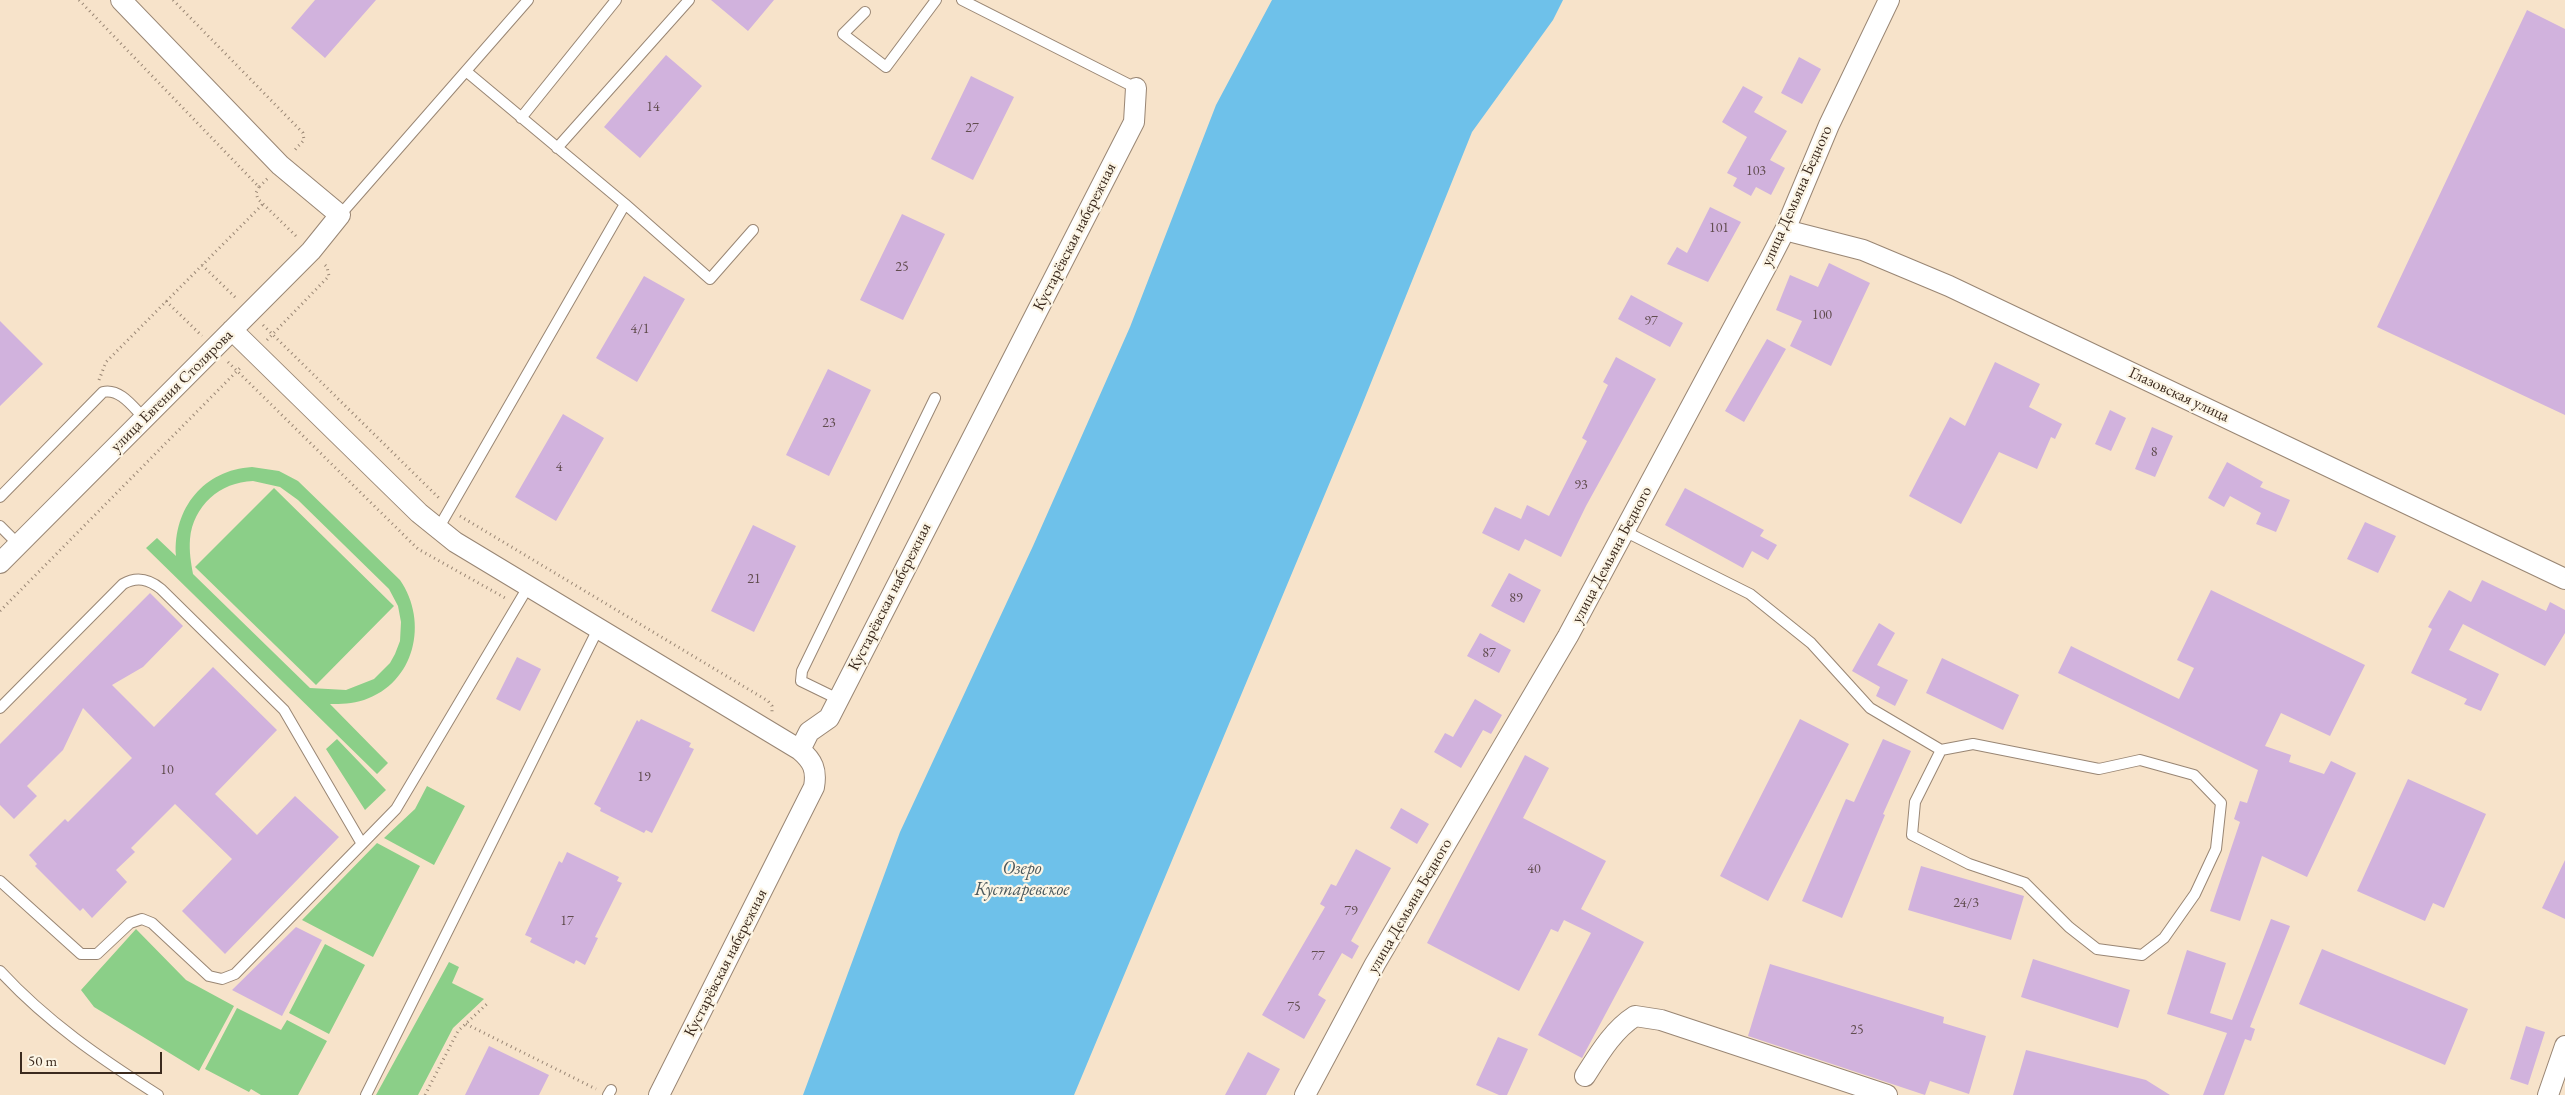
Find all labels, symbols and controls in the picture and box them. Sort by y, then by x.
house number: 14 [646,99,660,115]
house number: 27 [965,120,979,136]
street label: улица Демьяна Бедного [1757,122,1837,270]
street label: Кустарёвская набережная [1029,160,1121,314]
house number: 103 [1746,163,1766,179]
house number: 101 [1709,220,1729,236]
house number: 25 [895,259,909,275]
house number: 100 [1812,307,1832,323]
house number: 97 [1644,313,1658,329]
house number: 4/1 [630,321,650,337]
street label: улица Евгения Столярова [107,326,237,456]
street label: Глазовская улица [2126,363,2232,427]
house number: 23 [822,415,836,431]
house number: 8 [2151,444,2157,460]
house number: 4 [556,459,562,475]
house number: 93 [1574,477,1588,493]
street label: улица Демьяна Бедного [1568,483,1656,627]
street label: Кустарёвская набережная [844,520,936,674]
house number: 21 [747,571,761,587]
house number: 89 [1509,590,1523,606]
house number: 87 [1482,645,1496,661]
house number: 10 [160,762,174,778]
house number: 19 [637,769,651,785]
street label: улица Демьяна Бедного [1364,835,1456,977]
water label: Озеро Кустаревское [975,858,1069,901]
house number: 40 [1527,861,1541,877]
street label: Кустарёвская набережная [680,886,772,1040]
house number: 24/3 [1953,895,1979,911]
house number: 79 [1344,903,1358,919]
house number: 17 [560,913,574,929]
house number: 77 [1311,948,1325,964]
house number: 75 [1287,999,1301,1015]
house number: 25 [1850,1022,1864,1038]
scale bar [22,1042,165,1074]
text: 50 m [28,1051,57,1070]

